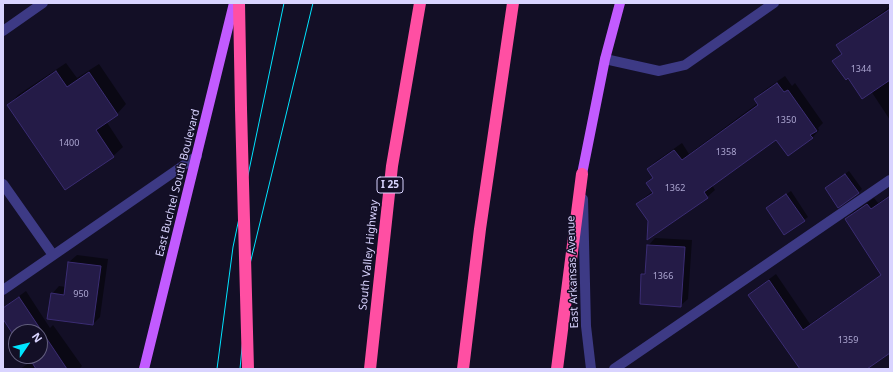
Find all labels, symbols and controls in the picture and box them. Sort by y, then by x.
house number: 1344 [851,64,871,74]
street label: East Buchtel South Boulevard [153,108,203,258]
house number: 1350 [776,115,796,125]
house number: 1400 [59,138,79,148]
house number: 1358 [716,147,736,157]
road number: I 25 [377,177,403,193]
house number: 1362 [665,183,685,193]
street label: South Valley Highway [357,199,381,311]
street label: East Arkansas Avenue [564,215,582,329]
house number: 1366 [653,271,673,281]
house number: 950 [73,289,89,299]
north arrow [8,324,48,364]
text: N [29,329,46,345]
house number: 1359 [838,335,858,345]

